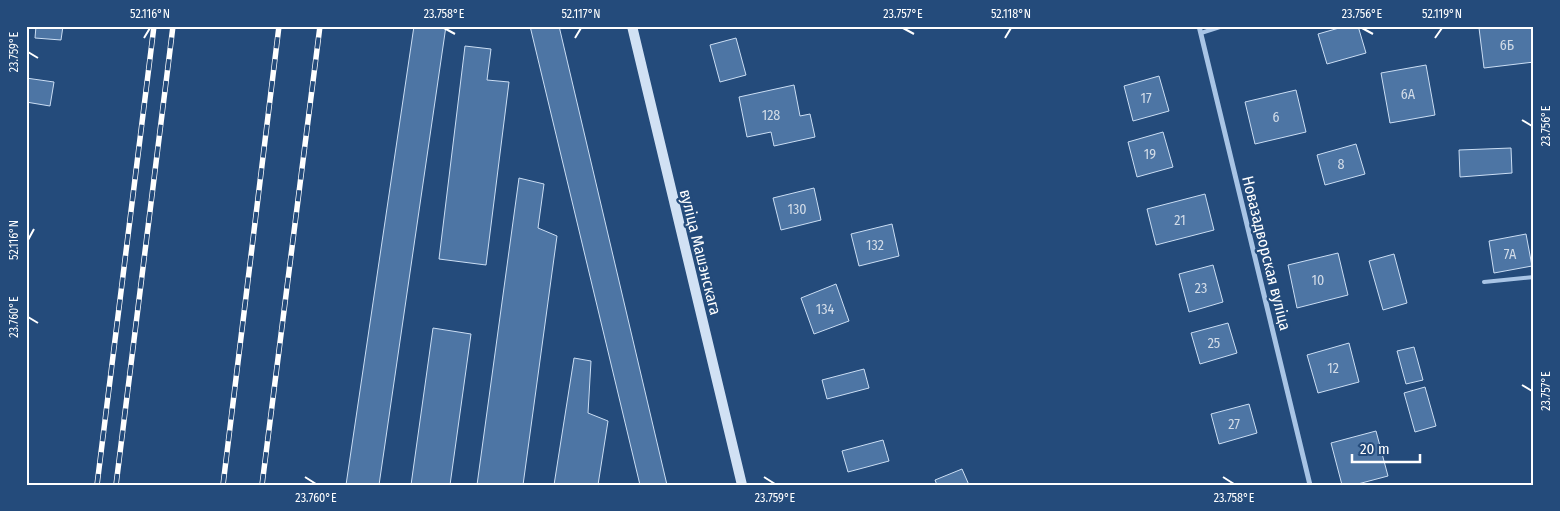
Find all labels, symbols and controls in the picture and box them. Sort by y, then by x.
text: 52.116°N [130,7,170,21]
text: 23.758°E [424,7,465,21]
text: 52.117°N [561,7,601,21]
text: 23.757°E [883,7,923,21]
text: 52.118°N [991,7,1031,21]
text: 23.756°E [1342,7,1383,21]
text: 52.119°N [1422,7,1462,21]
text: 23.759°E [7,31,21,72]
house number: 6Б [1500,37,1514,54]
house number: 6А [1401,86,1416,103]
house number: 17 [1140,90,1152,107]
text: 23.756°E [1539,105,1553,146]
house number: 128 [762,107,780,124]
house number: 6 [1273,109,1280,126]
house number: 19 [1144,146,1156,163]
house number: 8 [1338,156,1345,173]
street label: Новазадворская вуліца [1238,174,1295,333]
street label: вуліца Машэнскага [676,187,725,317]
house number: 130 [787,201,807,218]
house number: 21 [1174,212,1186,229]
text: 52.116°N [7,220,21,260]
house number: 132 [866,237,884,254]
house number: 7А [1504,246,1517,263]
house number: 10 [1312,272,1324,289]
house number: 23 [1195,280,1207,297]
text: 23.760°E [7,296,21,338]
house number: 134 [816,301,834,318]
house number: 25 [1208,335,1220,352]
house number: 12 [1327,360,1339,377]
text: 23.757°E [1539,371,1553,411]
house number: 27 [1228,416,1240,433]
scale bar [1352,431,1420,463]
text: 20 m [1360,440,1390,458]
text: 23.760°E [295,491,337,505]
text: 23.759°E [755,491,796,505]
text: 23.758°E [1214,491,1255,505]

